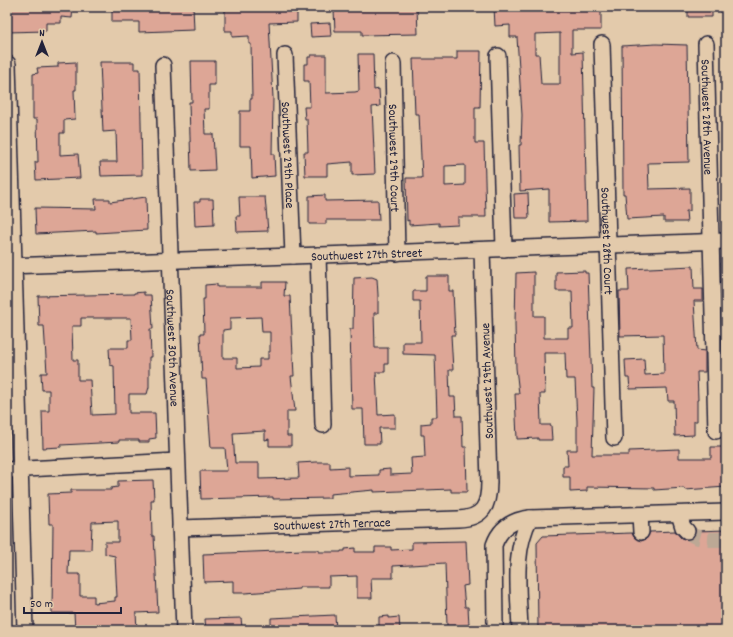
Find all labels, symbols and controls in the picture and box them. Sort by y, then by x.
north arrow [22,22,62,62]
text: N [39,26,45,42]
street label: Southwest 28th Avenue [694,59,716,175]
street label: Southwest 29th Place [275,101,298,209]
street label: Southwest 29th Court [382,104,403,213]
street label: Southwest 28th Court [594,187,617,295]
street label: Southwest 27th Street [311,245,423,267]
street label: Southwest 30th Avenue [159,289,183,407]
street label: Southwest 29th Avenue [477,322,500,439]
street label: Southwest 27th Terrace [273,514,391,537]
scale bar [24,589,121,615]
text: 50 m [30,596,53,613]

